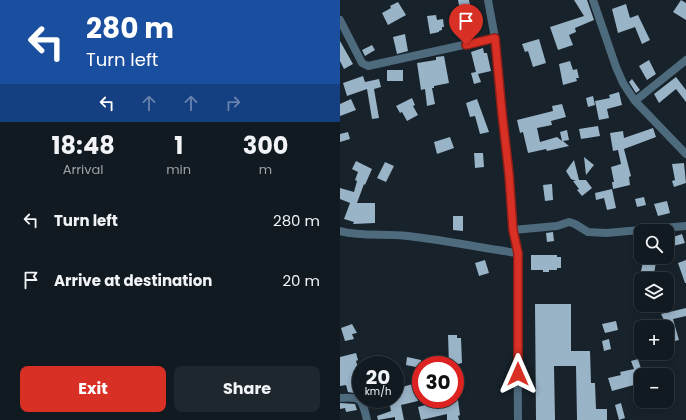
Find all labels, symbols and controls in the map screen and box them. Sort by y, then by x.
pin [449,4,483,45]
text: 280 m [86,9,174,48]
icon: arrive [455,10,477,32]
icon: left [20,16,72,68]
text: Turn left [86,47,158,72]
icon: left [96,92,118,114]
icon: ahead [138,92,160,114]
icon: ahead [180,92,202,114]
icon: right [222,92,244,114]
text: 18:48 [52,129,115,162]
text: 1 [174,129,183,162]
text: 300 [243,129,288,162]
text: Arrival [63,160,104,179]
text: min [166,160,191,179]
text: m [259,160,272,179]
icon: left [20,209,42,231]
text: Turn left [54,210,118,231]
text: 280 m [273,210,320,231]
map controls [634,224,674,408]
button: search [634,224,674,264]
icon: arrive [20,269,42,291]
text: Arrive at destination [54,270,212,291]
text: 20 m [282,270,320,291]
button: layers [634,272,674,312]
button: + [634,320,674,360]
position arrow [497,353,539,395]
speed limit sign: 30 [412,356,464,408]
text: 20 [366,363,390,391]
button: Exit [20,366,166,412]
button: Share [174,366,320,412]
button: − [634,368,674,408]
text: km/h [365,384,391,399]

